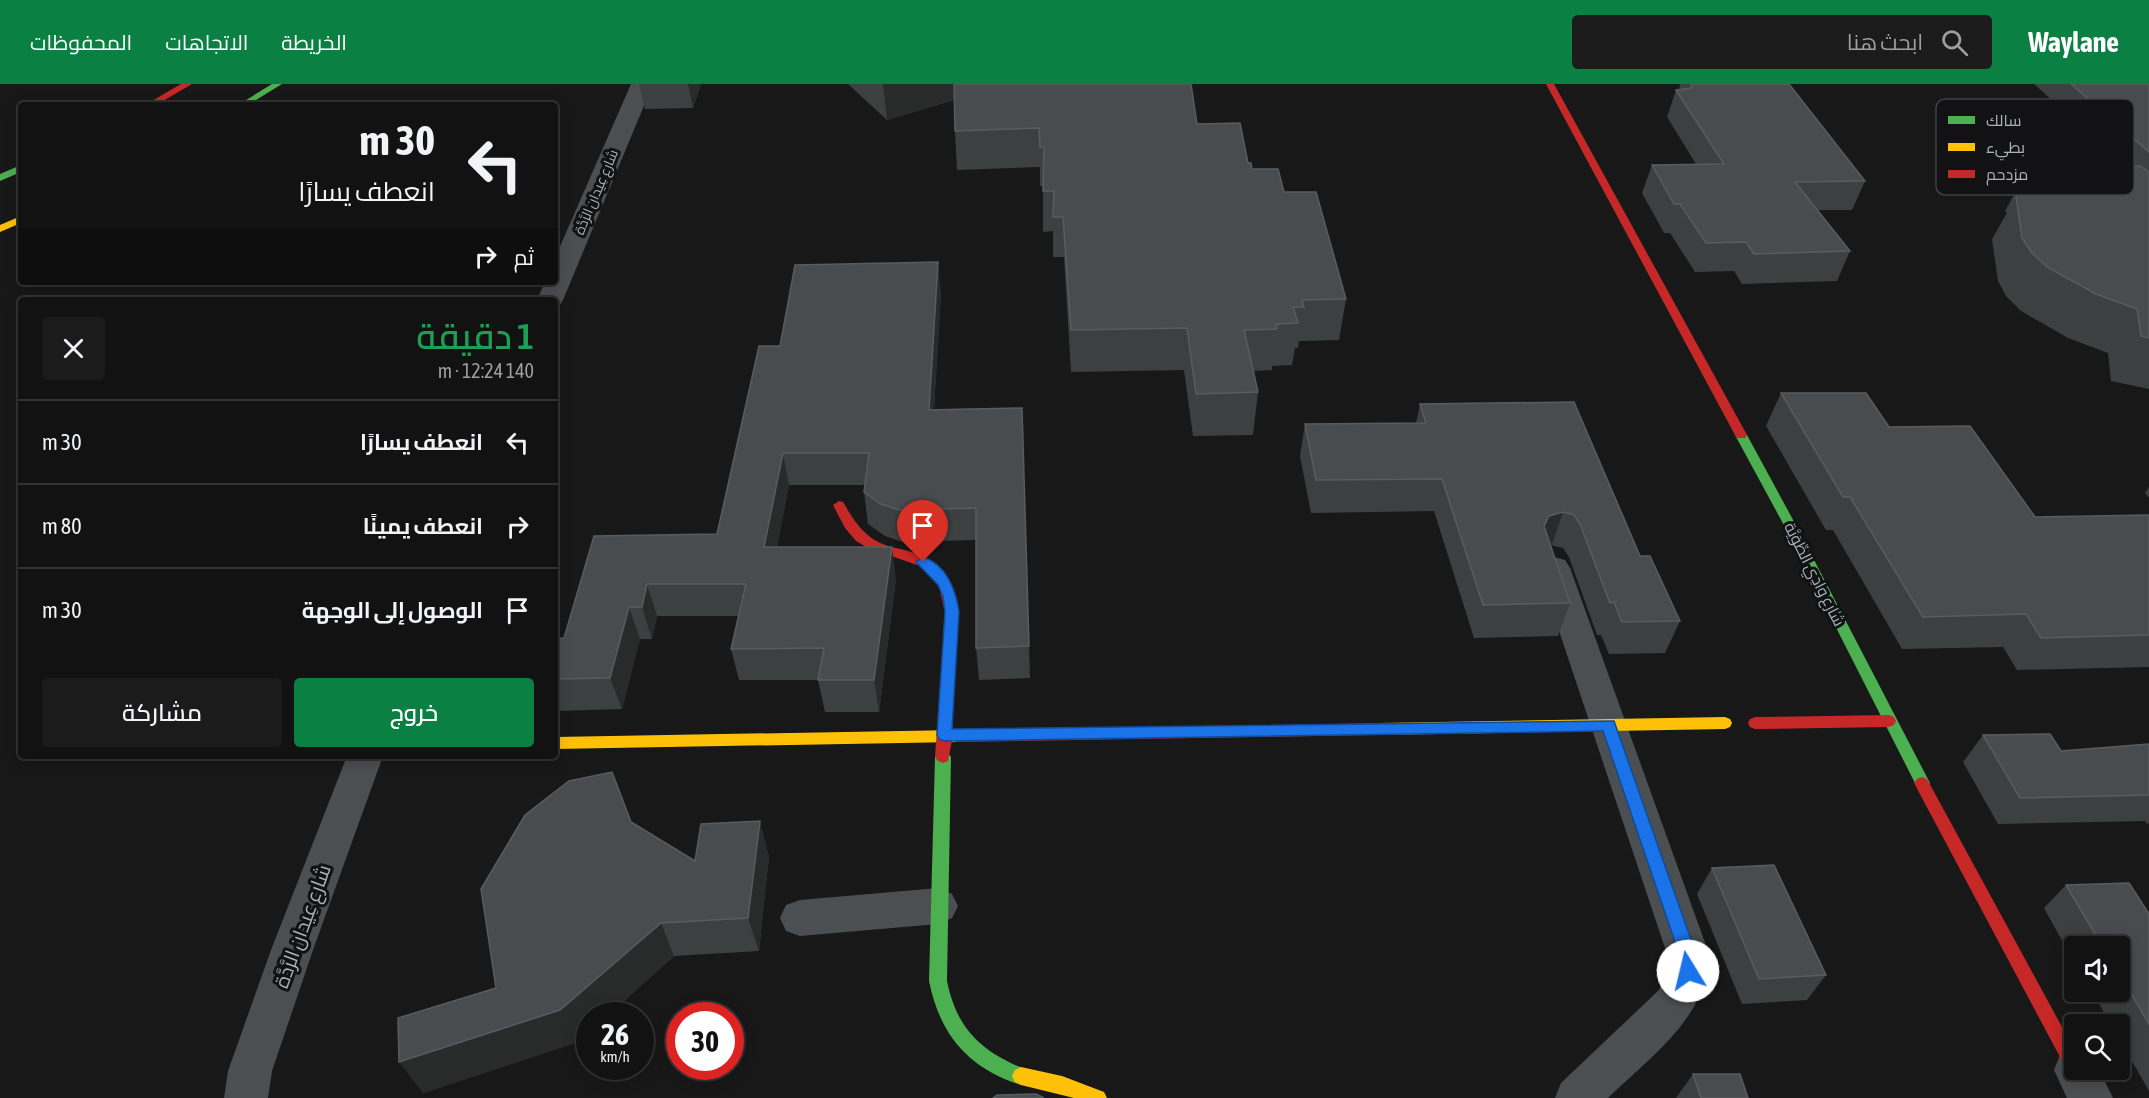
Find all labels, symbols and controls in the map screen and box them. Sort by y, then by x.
search box [1572,15,1992,69]
icon: search [1938,26,1971,59]
text: Waylane [2028,26,2119,58]
text: ابحث هنا [1847,29,1923,55]
text: المحفوظات [30,30,132,54]
text: الاتجاهات [165,30,248,54]
text: الخريطة [281,30,347,54]
legend [1936,99,2134,195]
text: سالك [1986,111,2021,129]
text: 30 m [360,116,435,164]
icon: left [456,126,534,204]
text: بطيء [1986,138,2025,161]
street label: شارع عِيدان الرَّدَّة [571,147,622,237]
text: مزدحم [1986,165,2028,186]
text: انعطف يسارًا [298,176,435,207]
icon: right [469,240,502,273]
text: ثم [514,244,534,270]
text: 1 دقيقة [416,315,534,357]
button: close [42,317,105,380]
text: 140 m · 12:24 [438,359,534,382]
icon: left [501,426,534,459]
text: 30 m [42,429,82,455]
text: انعطف يسارًا [360,429,483,455]
pin [897,500,948,562]
icon: arrive [906,509,939,542]
icon: right [501,510,534,543]
text: 80 m [42,513,82,539]
text: انعطف يمينًا [363,513,483,539]
street label: شارع وادِي الطِّوَيَّة [1777,519,1849,631]
icon: arrive [501,594,534,627]
text: 30 m [42,597,82,623]
text: الوصول إلى الوجهة [302,597,483,623]
button: مشاركة [42,678,282,747]
button: خروج [294,678,534,747]
street label: شارع عِيدان الرَّدَّة [269,861,338,992]
map controls [2064,936,2130,1080]
button: sound [2064,936,2130,1002]
position arrow [1656,939,1720,1003]
speed limit sign: 30 [666,1002,744,1080]
button: search [2064,1014,2130,1080]
text: 26 [601,1017,629,1051]
text: km/h [600,1048,630,1065]

